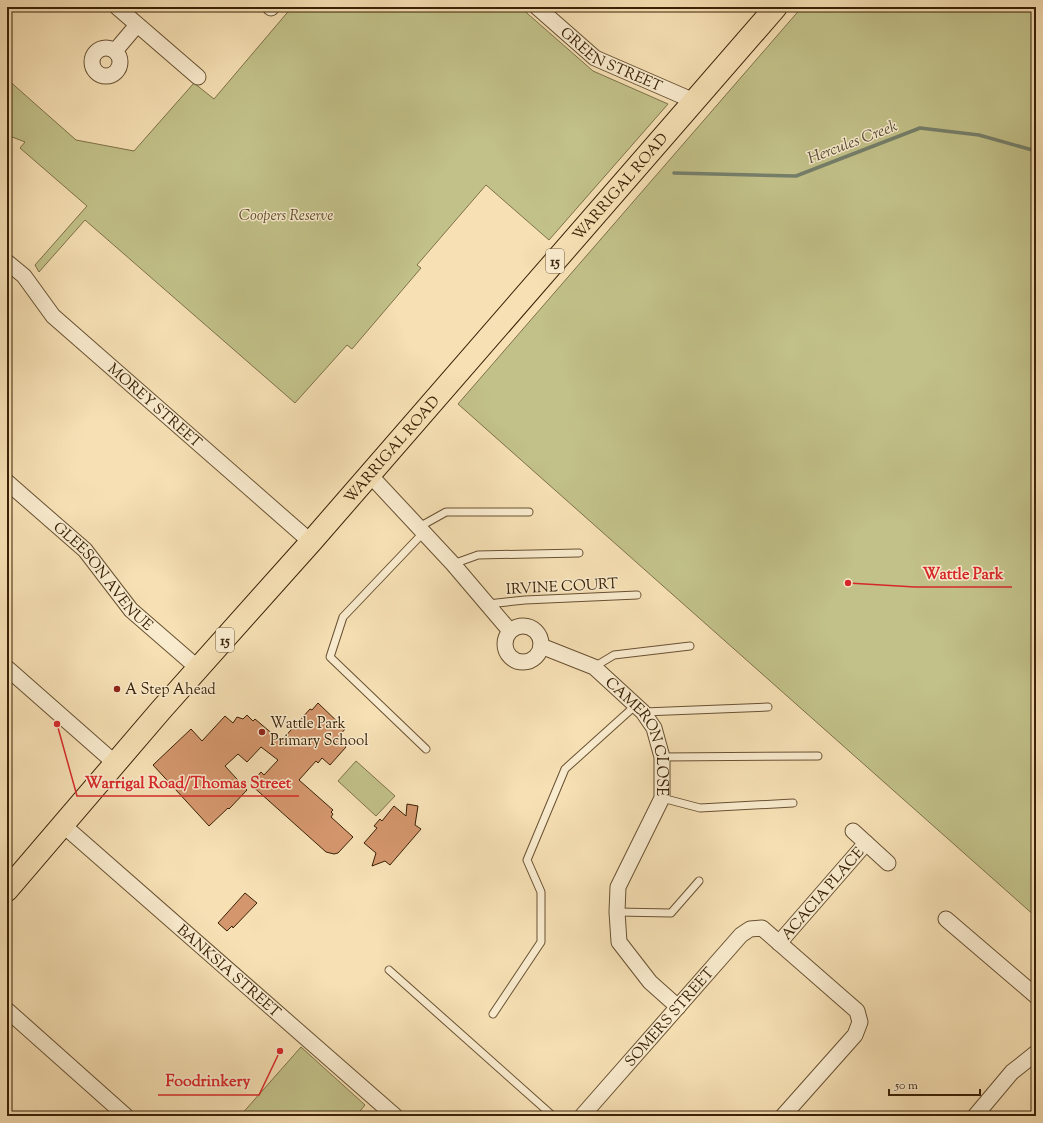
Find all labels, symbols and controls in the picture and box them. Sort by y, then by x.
street label: GREEN STREET [555,23,665,98]
water label: Hercules Creek [805,116,901,171]
street label: WARRIGAL ROAD [568,129,674,246]
park label: Coopers Reserve [239,206,333,227]
road number: 15 [546,249,564,273]
street label: MOREY STREET [102,359,206,454]
street label: WARRIGAL ROAD [340,392,445,509]
street label: GLEESON AVENUE [48,518,157,636]
callout: Wattle Park [915,559,1012,587]
text: Wattle Park [923,564,1004,587]
street label: IRVINE COURT [506,574,619,601]
road number: 15 [216,628,234,652]
street label: CAMERON CLOSE [600,673,671,796]
place label: A Step Ahead [125,680,216,701]
marker: A Step Ahead [112,684,122,694]
place label: Wattle Park Primary School [270,714,368,752]
marker: Wattle Park Primary School [257,727,267,737]
callout: Warrigal Road/Thomas Street [77,768,299,796]
text: Warrigal Road/Thomas Street [85,773,292,796]
street label: ACACIA PLACE [777,843,870,945]
street label: BANKSIA STREET [172,920,285,1024]
street label: SOMERS STREET [621,963,720,1072]
callout: Foodrinkery [158,1067,259,1095]
text: Foodrinkery [166,1071,250,1094]
scale bar [889,1071,980,1097]
text: 50 m [894,1077,918,1095]

